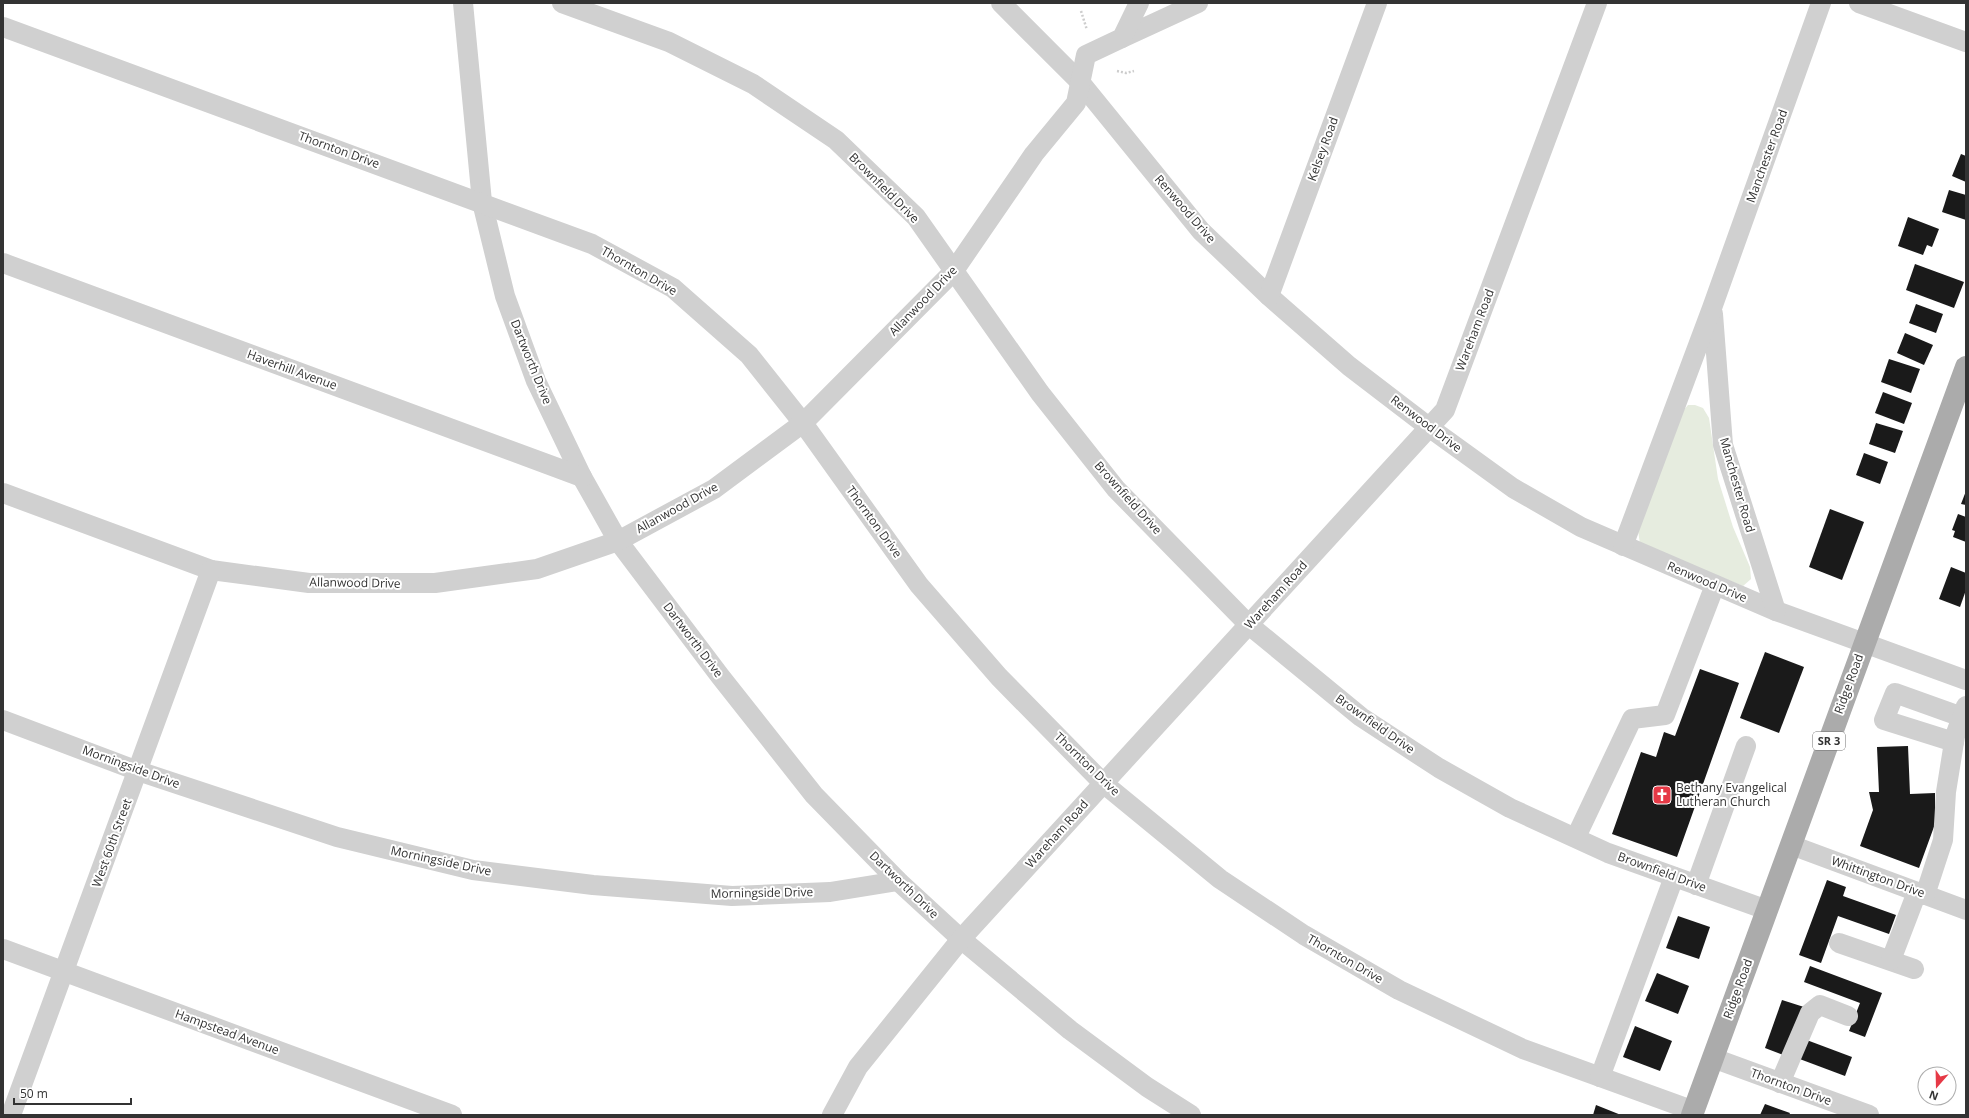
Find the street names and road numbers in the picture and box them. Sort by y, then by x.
street label: Manchester Road [1742,107,1791,205]
street label: Kelsey Road [1303,114,1342,183]
street label: Thornton Drive [296,127,382,172]
street label: Brownfield Drive [845,149,923,227]
street label: Renwood Drive [1151,171,1220,247]
street label: Thornton Drive [598,242,680,299]
street label: Allanwood Drive [885,262,961,339]
street label: Wareham Road [1451,286,1498,373]
street label: Dartworth Drive [507,317,556,407]
street label: Haverhill Avenue [245,345,340,394]
street label: Renwood Drive [1387,391,1466,456]
street label: Manchester Road [1716,435,1759,534]
street label: Brownfield Drive [1091,457,1166,538]
street label: Allanwood Drive [633,478,721,537]
street label: Thornton Drive [843,482,906,561]
street label: Wareham Road [1240,557,1311,632]
street label: Renwood Drive [1665,557,1750,606]
street label: Allanwood Drive [309,573,401,592]
street label: Dartworth Drive [659,599,727,681]
street label: Ridge Road [1830,651,1867,716]
street label: Brownfield Drive [1332,690,1419,757]
street label: Thornton Drive [1051,728,1124,799]
road number: SR 3 [1813,732,1845,750]
street label: Morningside Drive [80,741,182,792]
street label: West 60th Street [88,796,135,889]
street label: Wareham Road [1021,796,1092,871]
street label: Morningside Drive [389,842,493,880]
street label: Dartworth Drive [866,847,943,922]
street label: Brownfield Drive [1615,848,1709,896]
street label: Whittington Drive [1829,852,1927,901]
street label: Morningside Drive [711,883,814,902]
street label: Thornton Drive [1304,930,1386,987]
street label: Ridge Road [1719,956,1756,1021]
street label: Hampstead Avenue [173,1005,282,1058]
street label: Thornton Drive [1748,1064,1834,1109]

